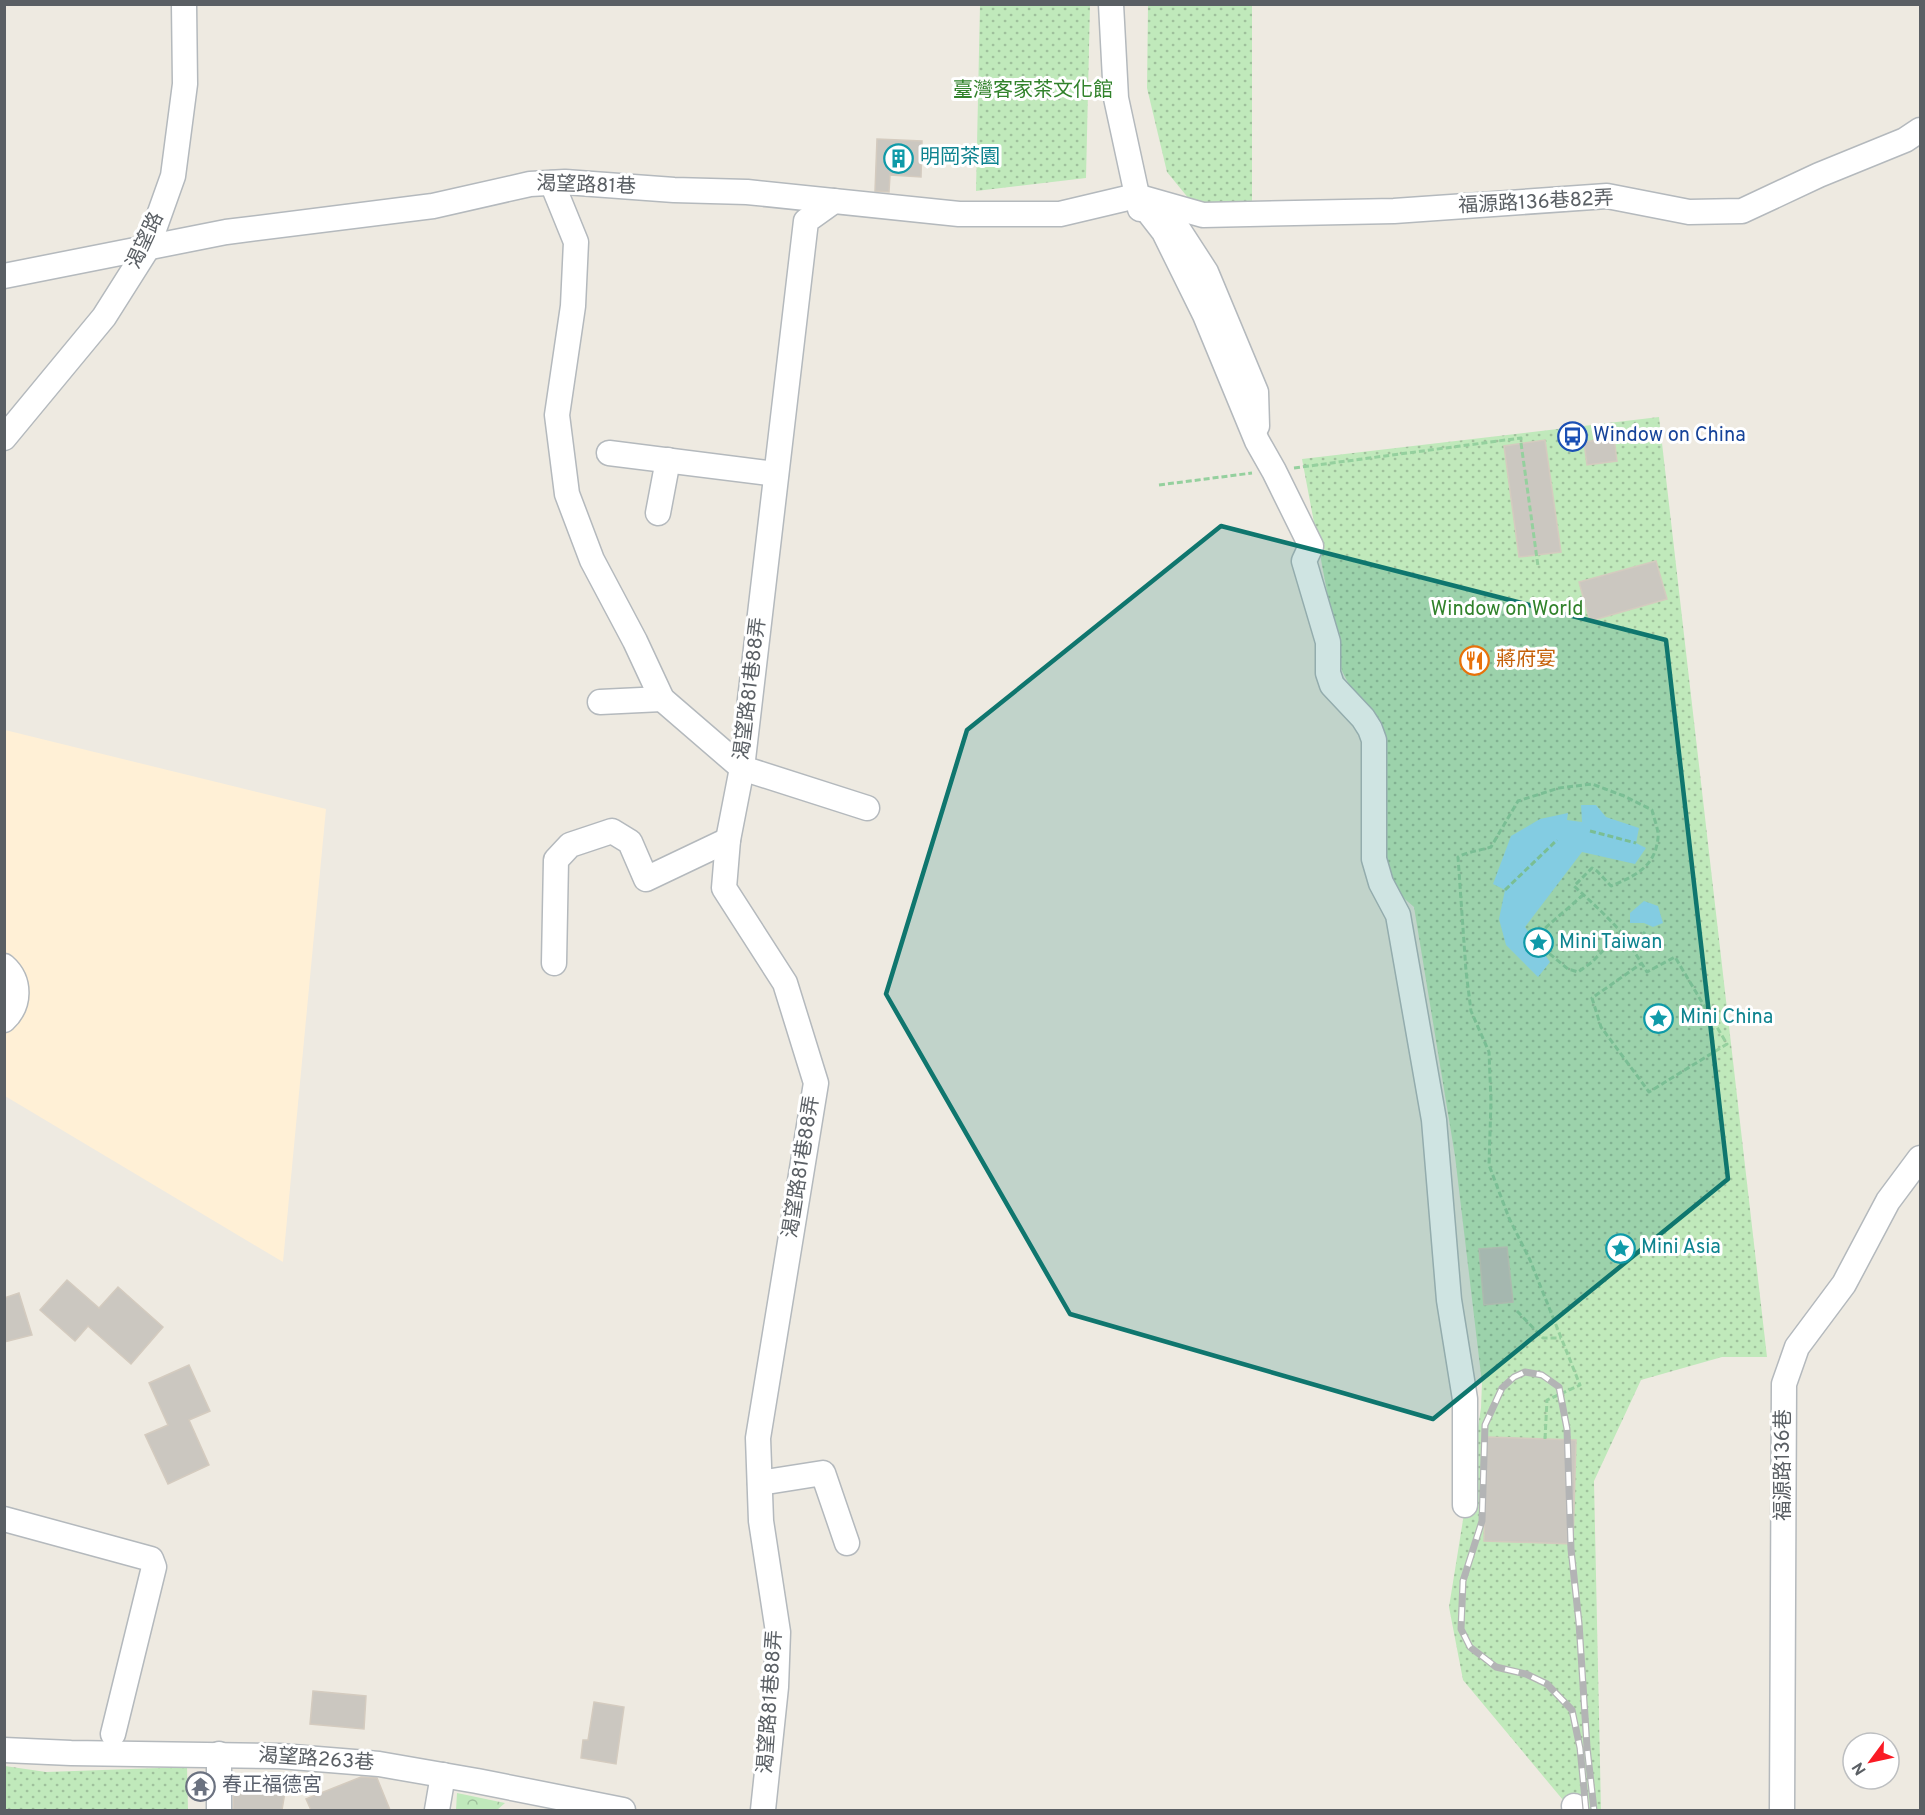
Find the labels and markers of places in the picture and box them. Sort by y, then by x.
building icon: 明岡茶園 [883,142,915,174]
place label: 明岡茶園 [920,145,1000,171]
bus stop icon: Window on China [1556,420,1588,452]
place label: Window on China [1593,423,1746,449]
restaurant icon: 蔣府宴 [1459,644,1491,676]
place label: 蔣府宴 [1496,647,1556,673]
place icon: Mini Taiwan [1522,927,1554,959]
place label: Mini Taiwan [1559,930,1663,956]
place icon: Mini China [1643,1002,1675,1034]
place label: Mini China [1680,1005,1773,1031]
place icon: Mini Asia [1604,1232,1636,1264]
place label: Mini Asia [1641,1235,1721,1261]
temple icon: 春正福德宮 [185,1770,217,1802]
place label: 春正福德宮 [222,1773,322,1799]

